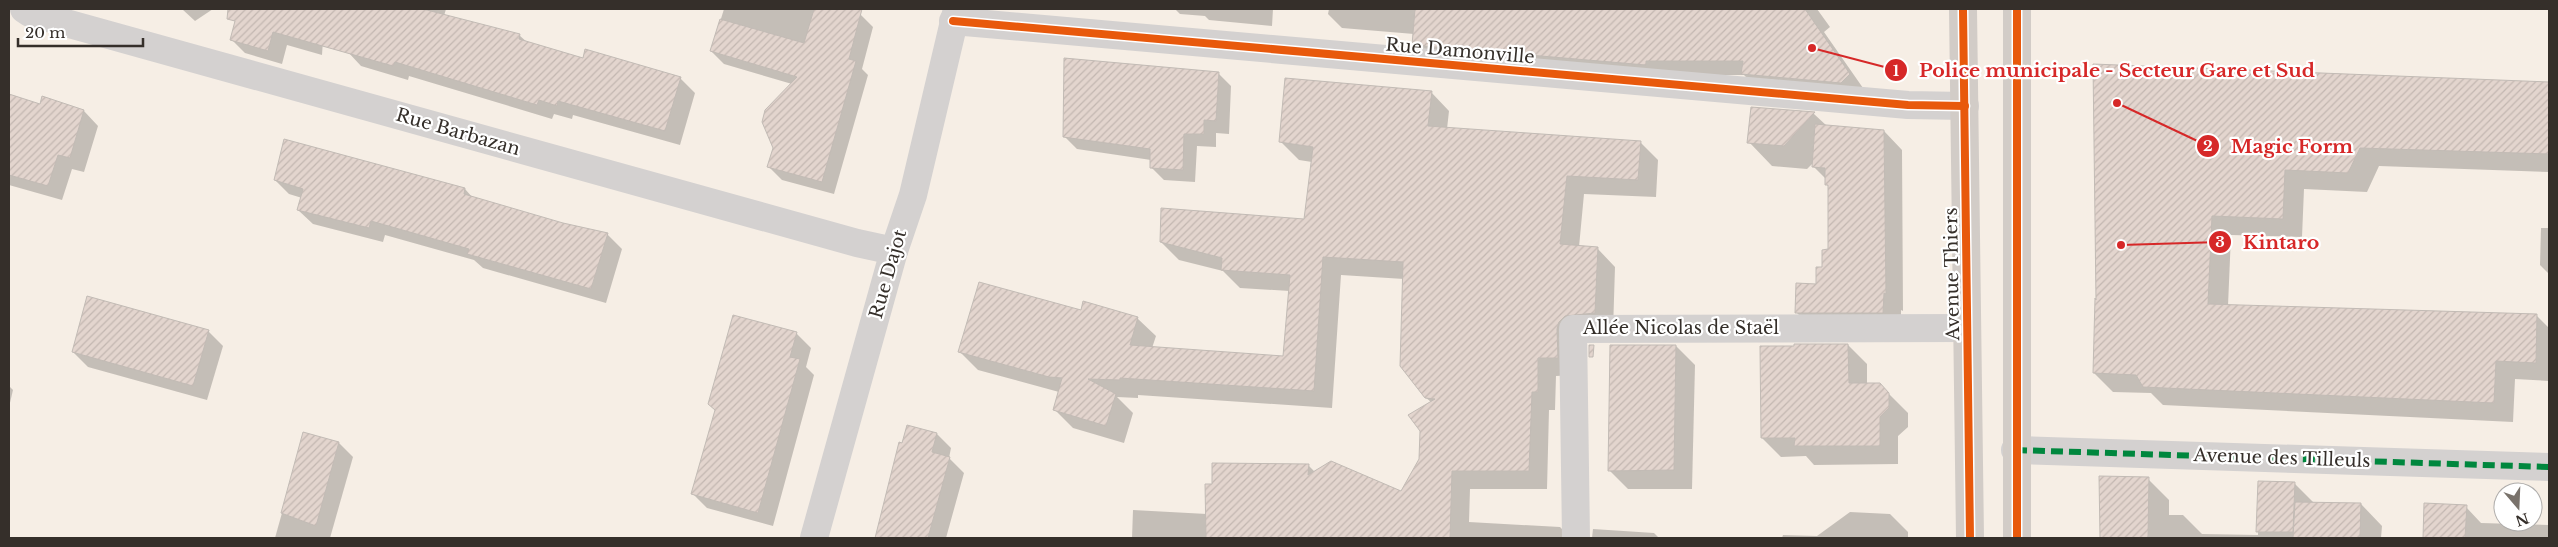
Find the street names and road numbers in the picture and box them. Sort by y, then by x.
street label: Rue Damonville [1384,34,1536,68]
street label: Rue Barbazan [393,104,523,160]
street label: Avenue Thiers [1940,207,1964,342]
street label: Rue Dajot [865,227,911,321]
street label: Allée Nicolas de Staël [1582,317,1779,339]
street label: Avenue des Tilleuls [2192,444,2371,472]

